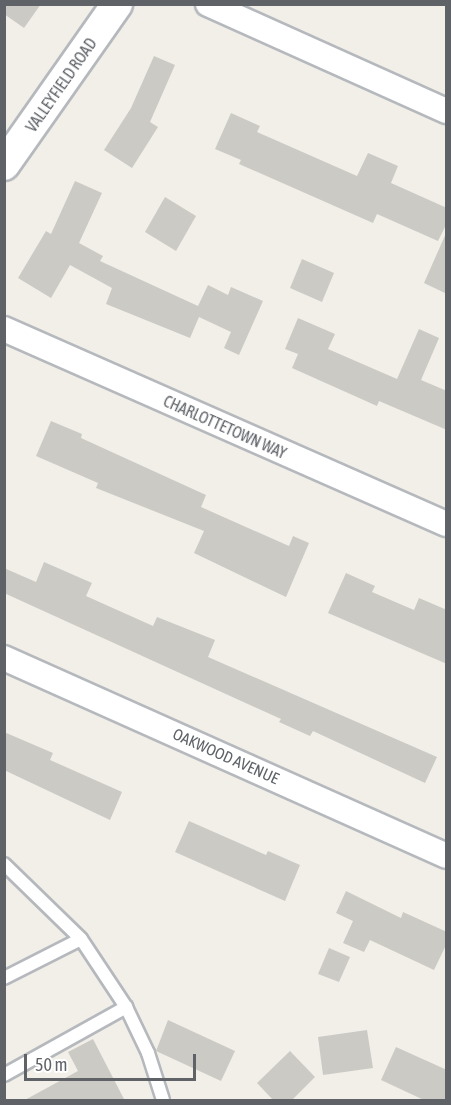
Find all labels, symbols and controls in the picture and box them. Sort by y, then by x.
street label: VALLEYFIELD ROAD [21,34,101,136]
street label: CHARLOTTETOWN WAY [161,391,289,463]
street label: OAKWOOD AVENUE [170,724,282,788]
scale bar [27,1042,200,1080]
text: 50 m [35,1054,67,1075]

